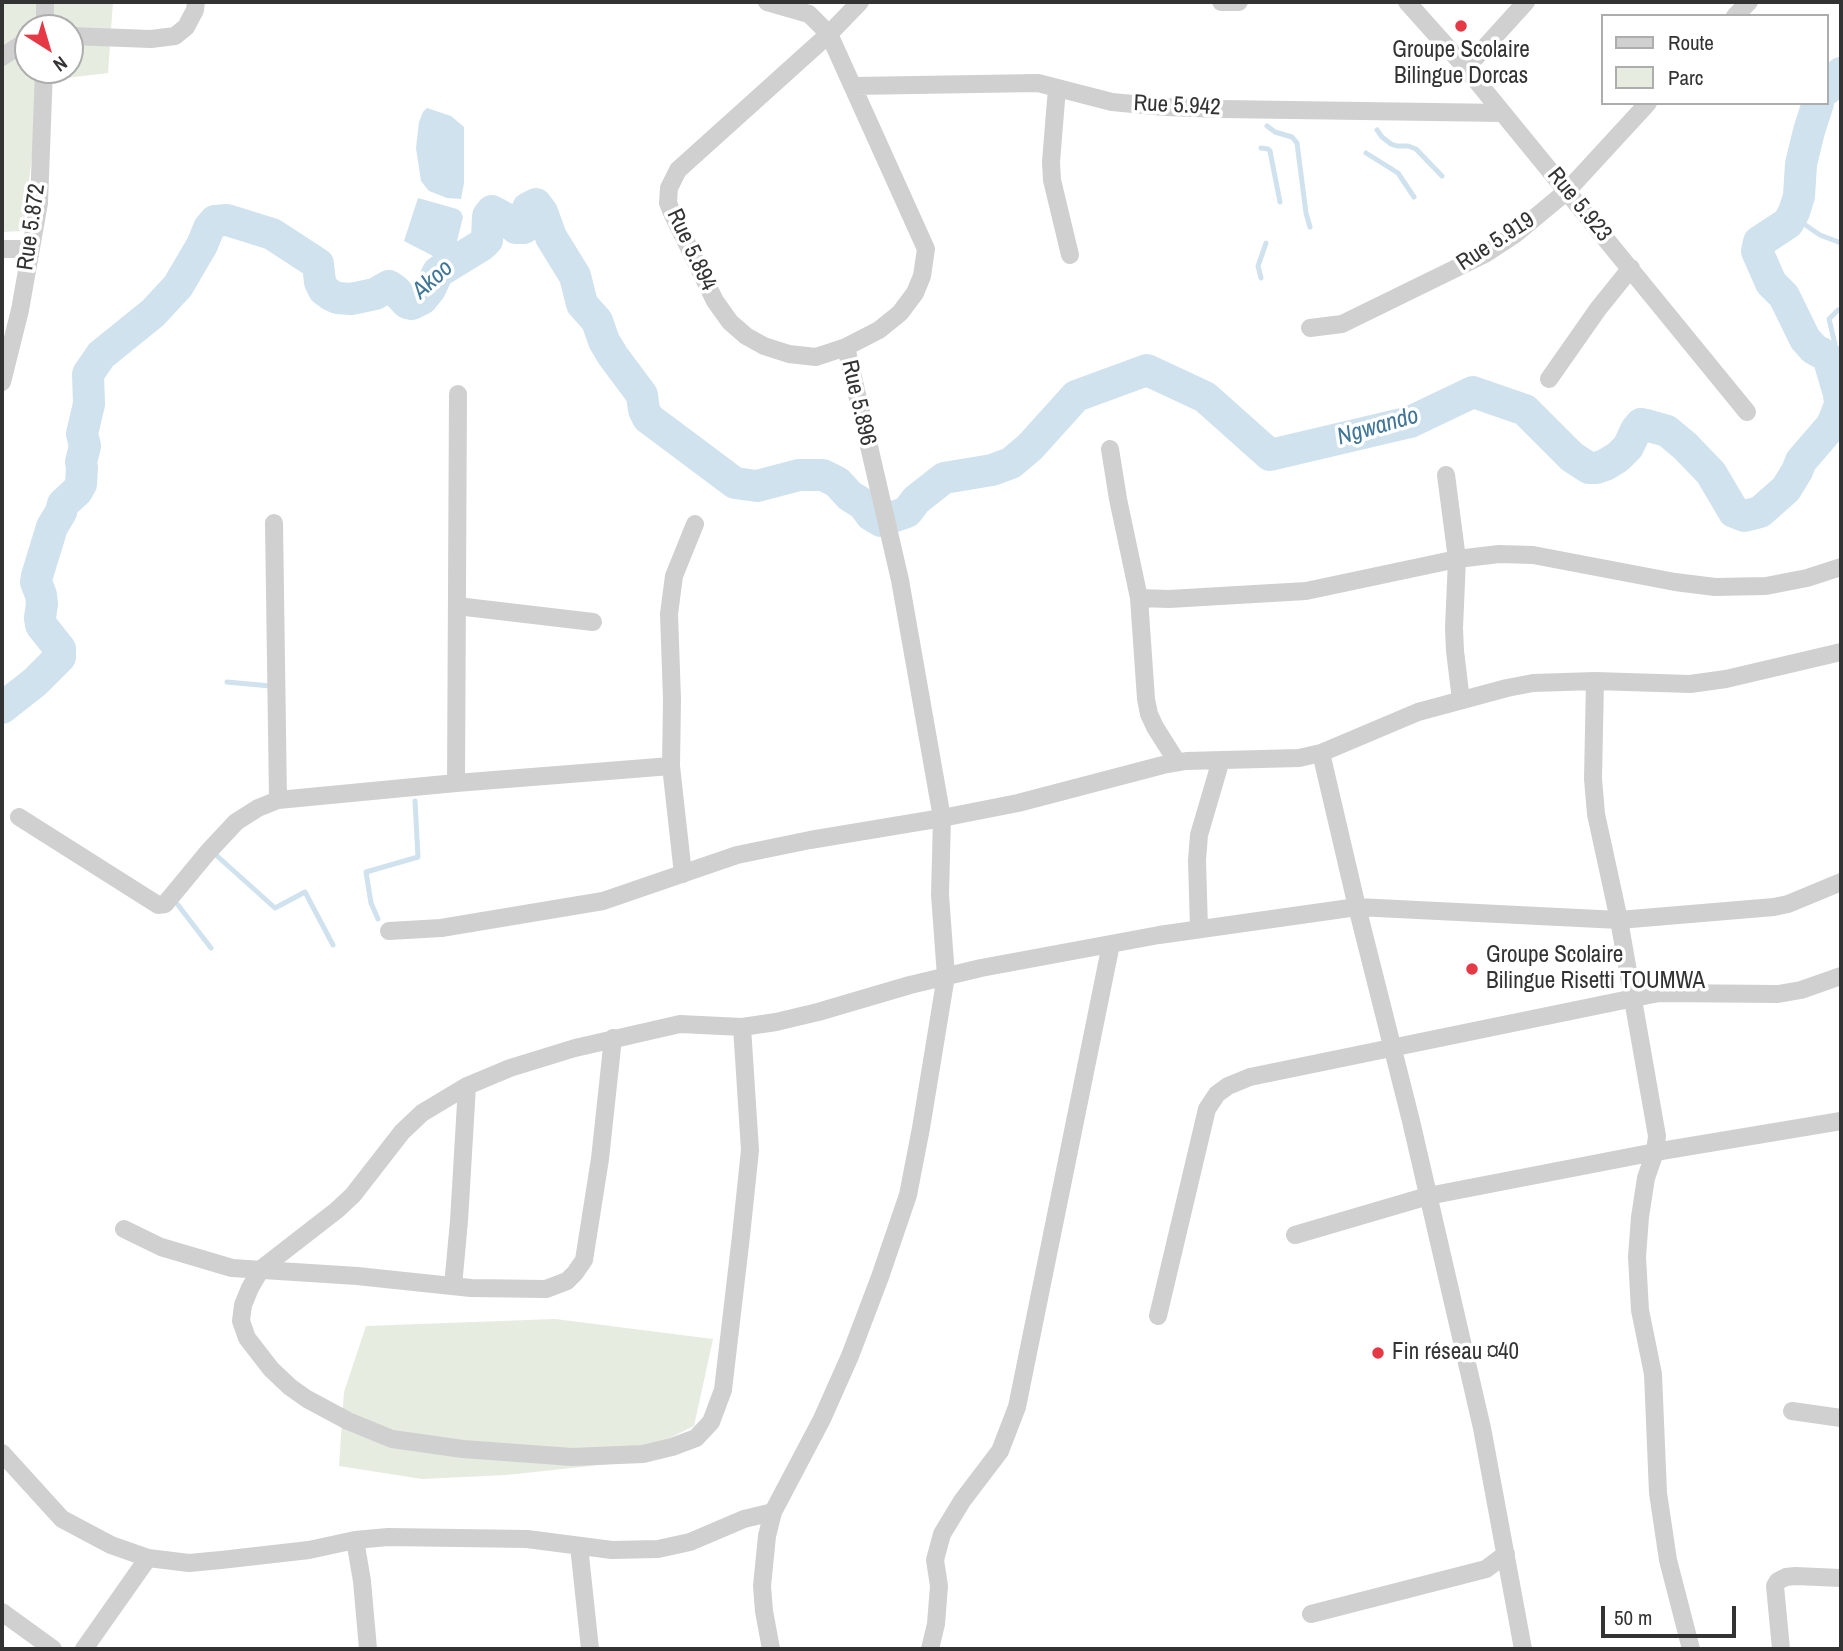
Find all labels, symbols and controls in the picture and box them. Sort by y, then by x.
north arrow [14,14,84,84]
legend [1602,14,1829,105]
marker: Groupe Scolaire Bilingue Dorcas [1453,18,1469,34]
text: Route [1668,28,1714,57]
place label: Groupe Scolaire Bilingue Dorcas [1392,37,1530,91]
text: N [48,50,73,78]
text: Parc [1668,63,1703,92]
street label: Rue 5.942 [1133,90,1221,122]
street label: Rue 5.923 [1541,162,1617,248]
street label: Rue 5.872 [12,182,52,272]
street label: Rue 5.894 [660,205,722,295]
street label: Rue 5.919 [1452,207,1540,277]
water label: Akoo [407,254,459,306]
street label: Rue 5.896 [835,357,881,449]
water label: Ngwando [1334,402,1422,452]
place label: Groupe Scolaire Bilingue Risetti TOUMWA [1486,942,1705,996]
marker: Groupe Scolaire Bilingue Risetti TOUMWA [1464,961,1480,977]
place label: Fin réseau ¤40 [1392,1339,1519,1367]
marker: Fin réseau ¤40 [1370,1345,1386,1361]
scale bar [1605,1592,1740,1636]
text: 50 m [1614,1603,1652,1632]

